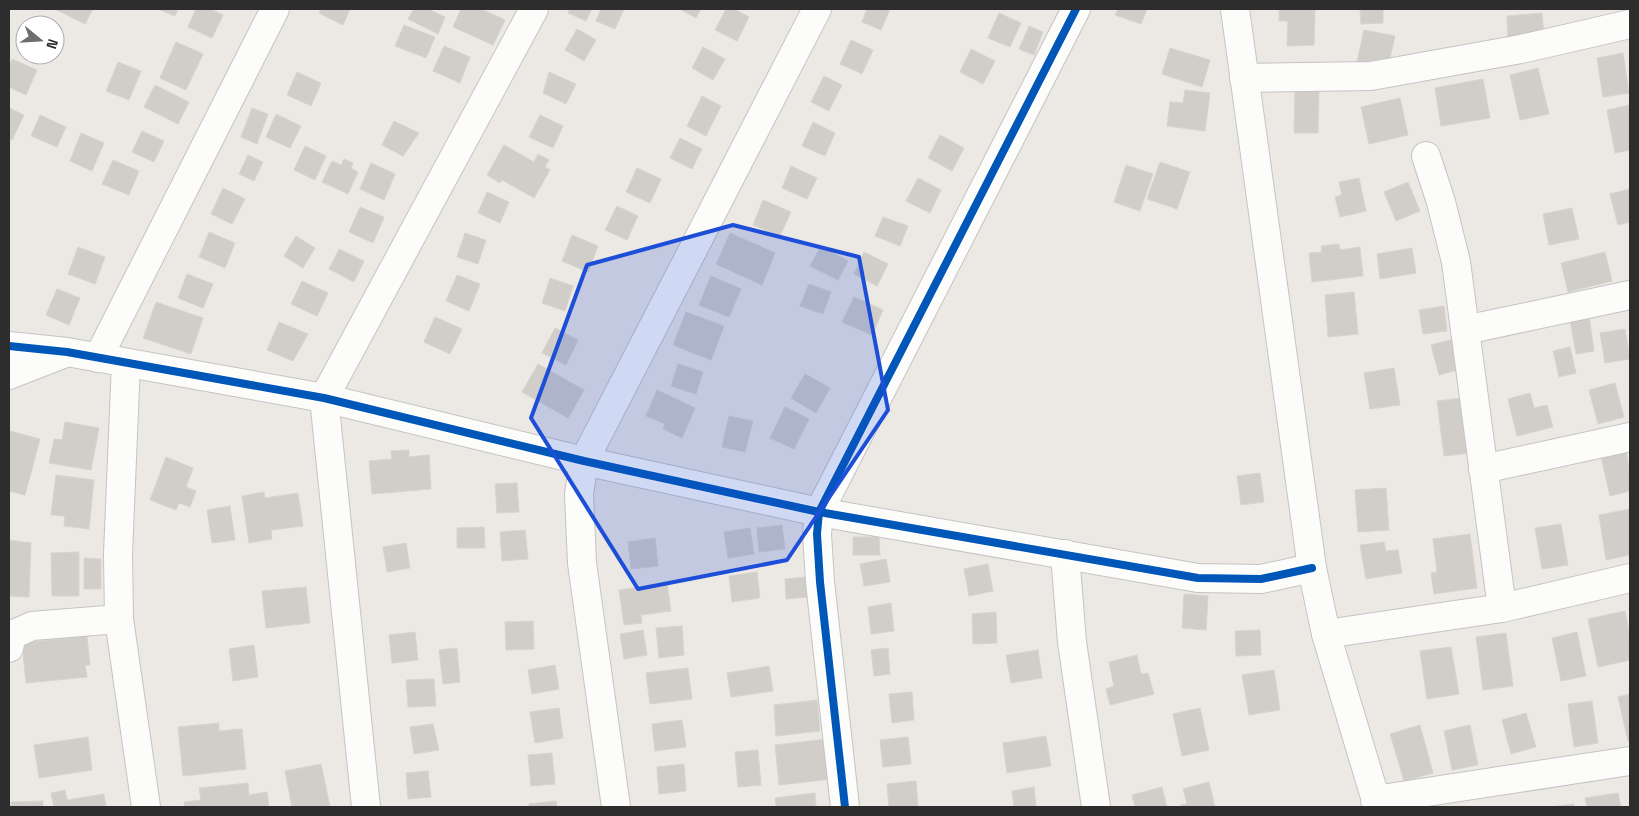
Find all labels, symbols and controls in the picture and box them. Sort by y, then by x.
north arrow [15,15,65,65]
text: N [42,37,62,51]

